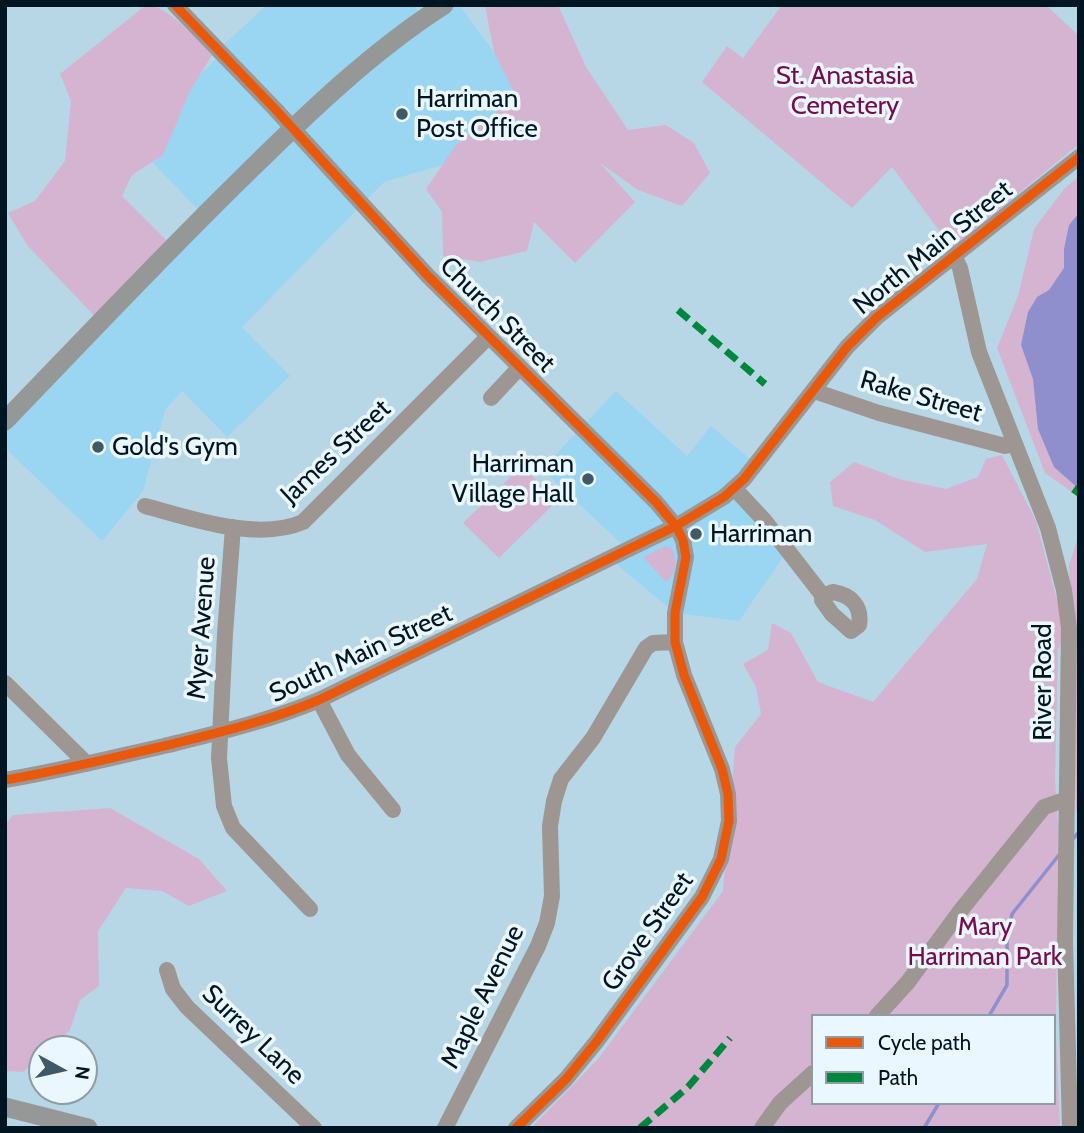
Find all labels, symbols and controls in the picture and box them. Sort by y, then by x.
park label: St. Anastasia Cemetery [776,60,914,122]
place label: Harriman Post Office [416,83,538,144]
marker: Harriman Post Office [394,106,410,122]
street label: North Main Street [847,174,1019,322]
street label: Church Street [433,251,561,379]
street label: Rake Street [857,365,985,429]
street label: James Street [275,393,397,511]
place label: Gold's Gym [112,431,238,463]
marker: Gold's Gym [90,439,106,455]
place label: Harriman Village Hall [452,448,574,510]
marker: Harriman Village Hall [580,471,596,487]
place label: Harriman [710,518,812,550]
marker: Harriman [688,526,704,542]
street label: Myer Avenue [181,555,223,701]
street label: South Main Street [265,598,457,710]
street label: River Road [1027,623,1059,741]
street label: Grove Street [596,867,700,997]
park label: Mary Harriman Park [907,911,1063,972]
street label: Maple Avenue [435,920,531,1074]
street label: Surrey Lane [195,979,311,1091]
legend [811,1014,1056,1105]
text: Cycle path [878,1030,971,1055]
north arrow [28,1035,98,1105]
text: N [70,1064,95,1081]
text: Path [878,1065,918,1090]

